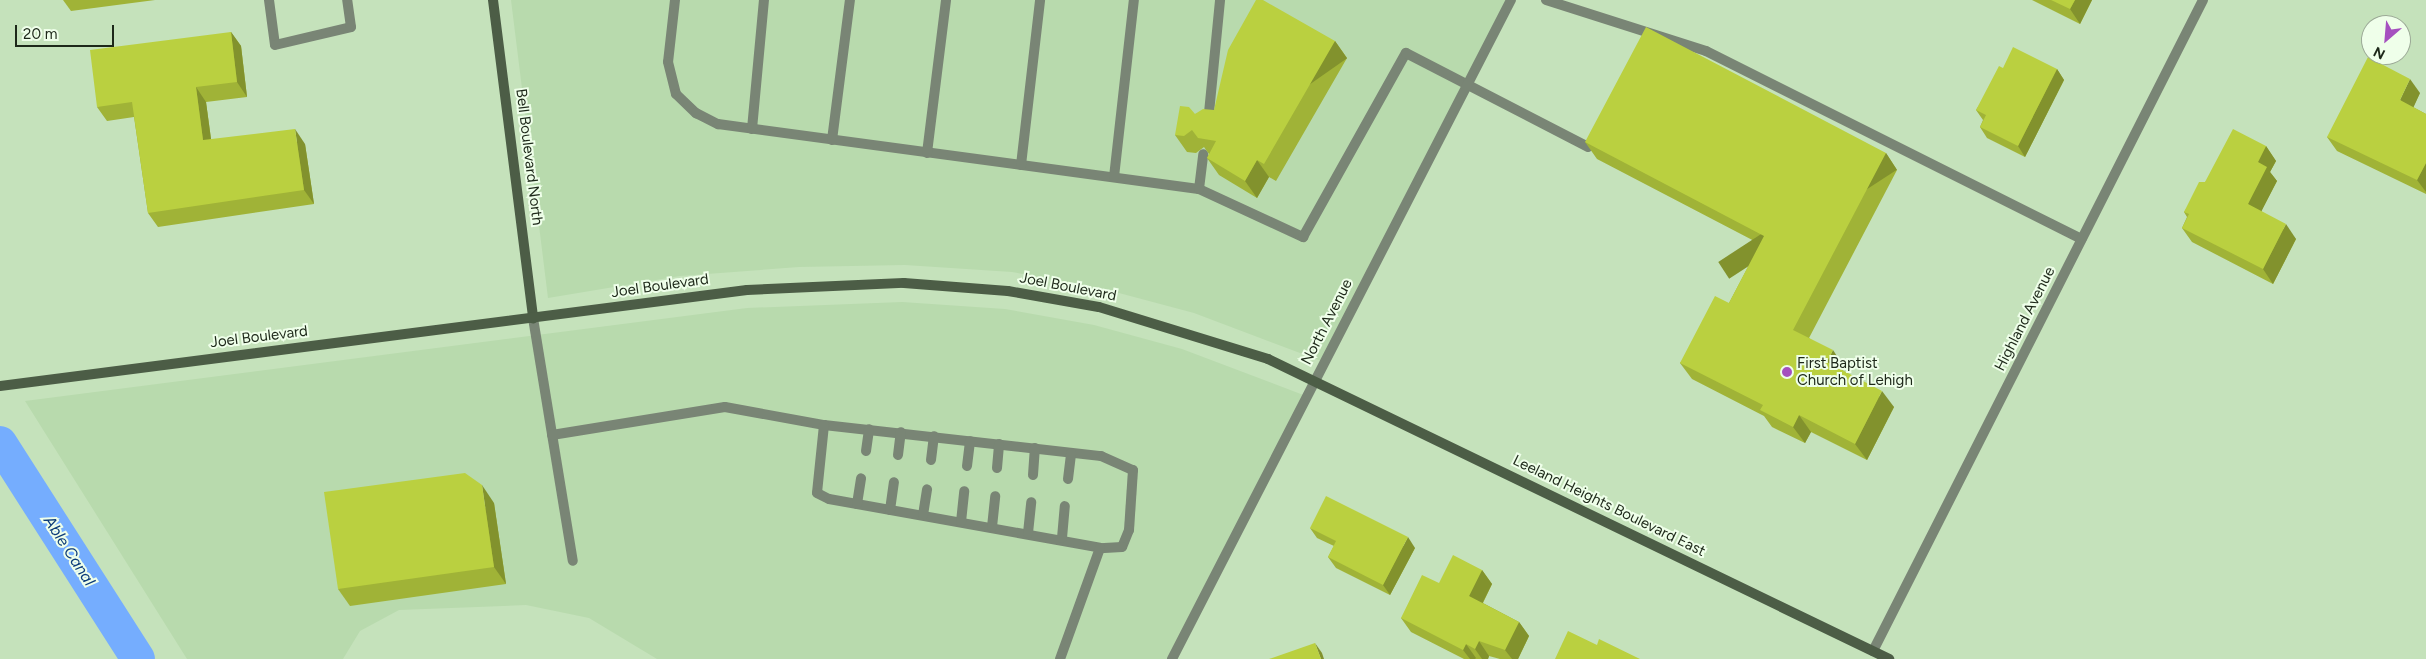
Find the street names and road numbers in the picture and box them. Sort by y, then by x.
street label: Bell Boulevard North [512,88,546,226]
street label: Highland Avenue [1991,264,2059,374]
street label: Joel Boulevard [1018,269,1118,305]
street label: Joel Boulevard [610,270,710,302]
street label: North Avenue [1298,276,1356,368]
street label: Joel Boulevard [209,322,309,352]
street label: Leeland Heights Boulevard East [1510,451,1708,561]

